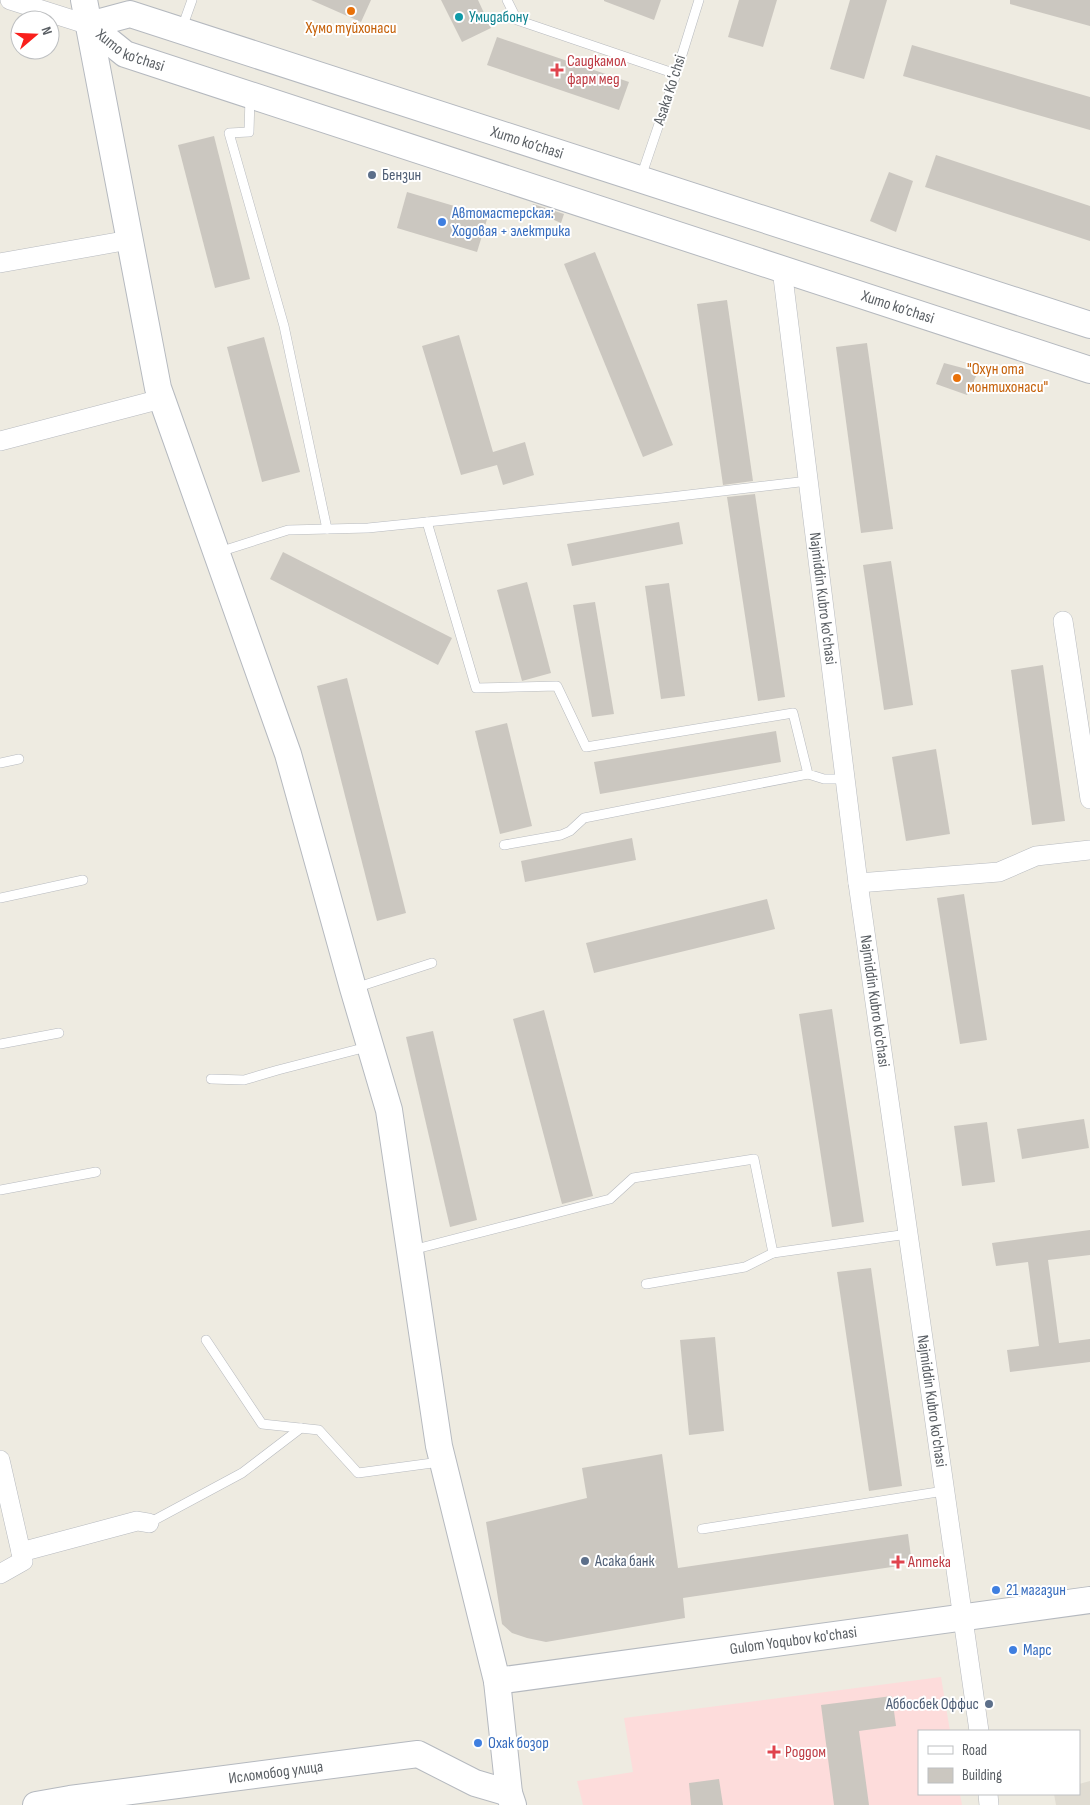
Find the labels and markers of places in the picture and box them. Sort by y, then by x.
marker: Хумо туйхонаси [345,5,357,17]
place label: Умидабону [469,8,529,27]
marker: Умидабону [453,11,465,23]
place label: Хумо туйхонаси [304,19,397,38]
place label: Саидкамол фарм мед [567,52,627,89]
marker: Саидкамол фарм мед [551,64,563,76]
place label: Бензин [382,166,421,185]
marker: Бензин [366,169,378,181]
place label: Автомастерская: Ходовая + электрика [451,204,570,241]
marker: Автомастерская: Ходовая + электрика [436,216,448,228]
place label: "Охун ота монтихонаси" [967,360,1048,397]
marker: "Охун ота монтихонаси" [951,372,963,384]
place label: Асака банк [594,1552,656,1571]
place label: Аптека [907,1553,951,1572]
marker: Асака банк [579,1555,591,1567]
marker: Аптека [892,1556,904,1568]
place label: 21 магазин [1006,1581,1066,1600]
marker: 21 магазин [990,1584,1002,1596]
place label: Марс [1023,1641,1052,1660]
marker: Марс [1007,1644,1019,1656]
place label: Аббосбек Оффис [885,1695,979,1714]
marker: Аббосбек Оффис [983,1698,995,1710]
place label: Охак бозор [488,1734,549,1753]
marker: Охак бозор [472,1737,484,1749]
place label: Роддом [785,1743,826,1762]
marker: Роддом [767,1745,781,1759]

